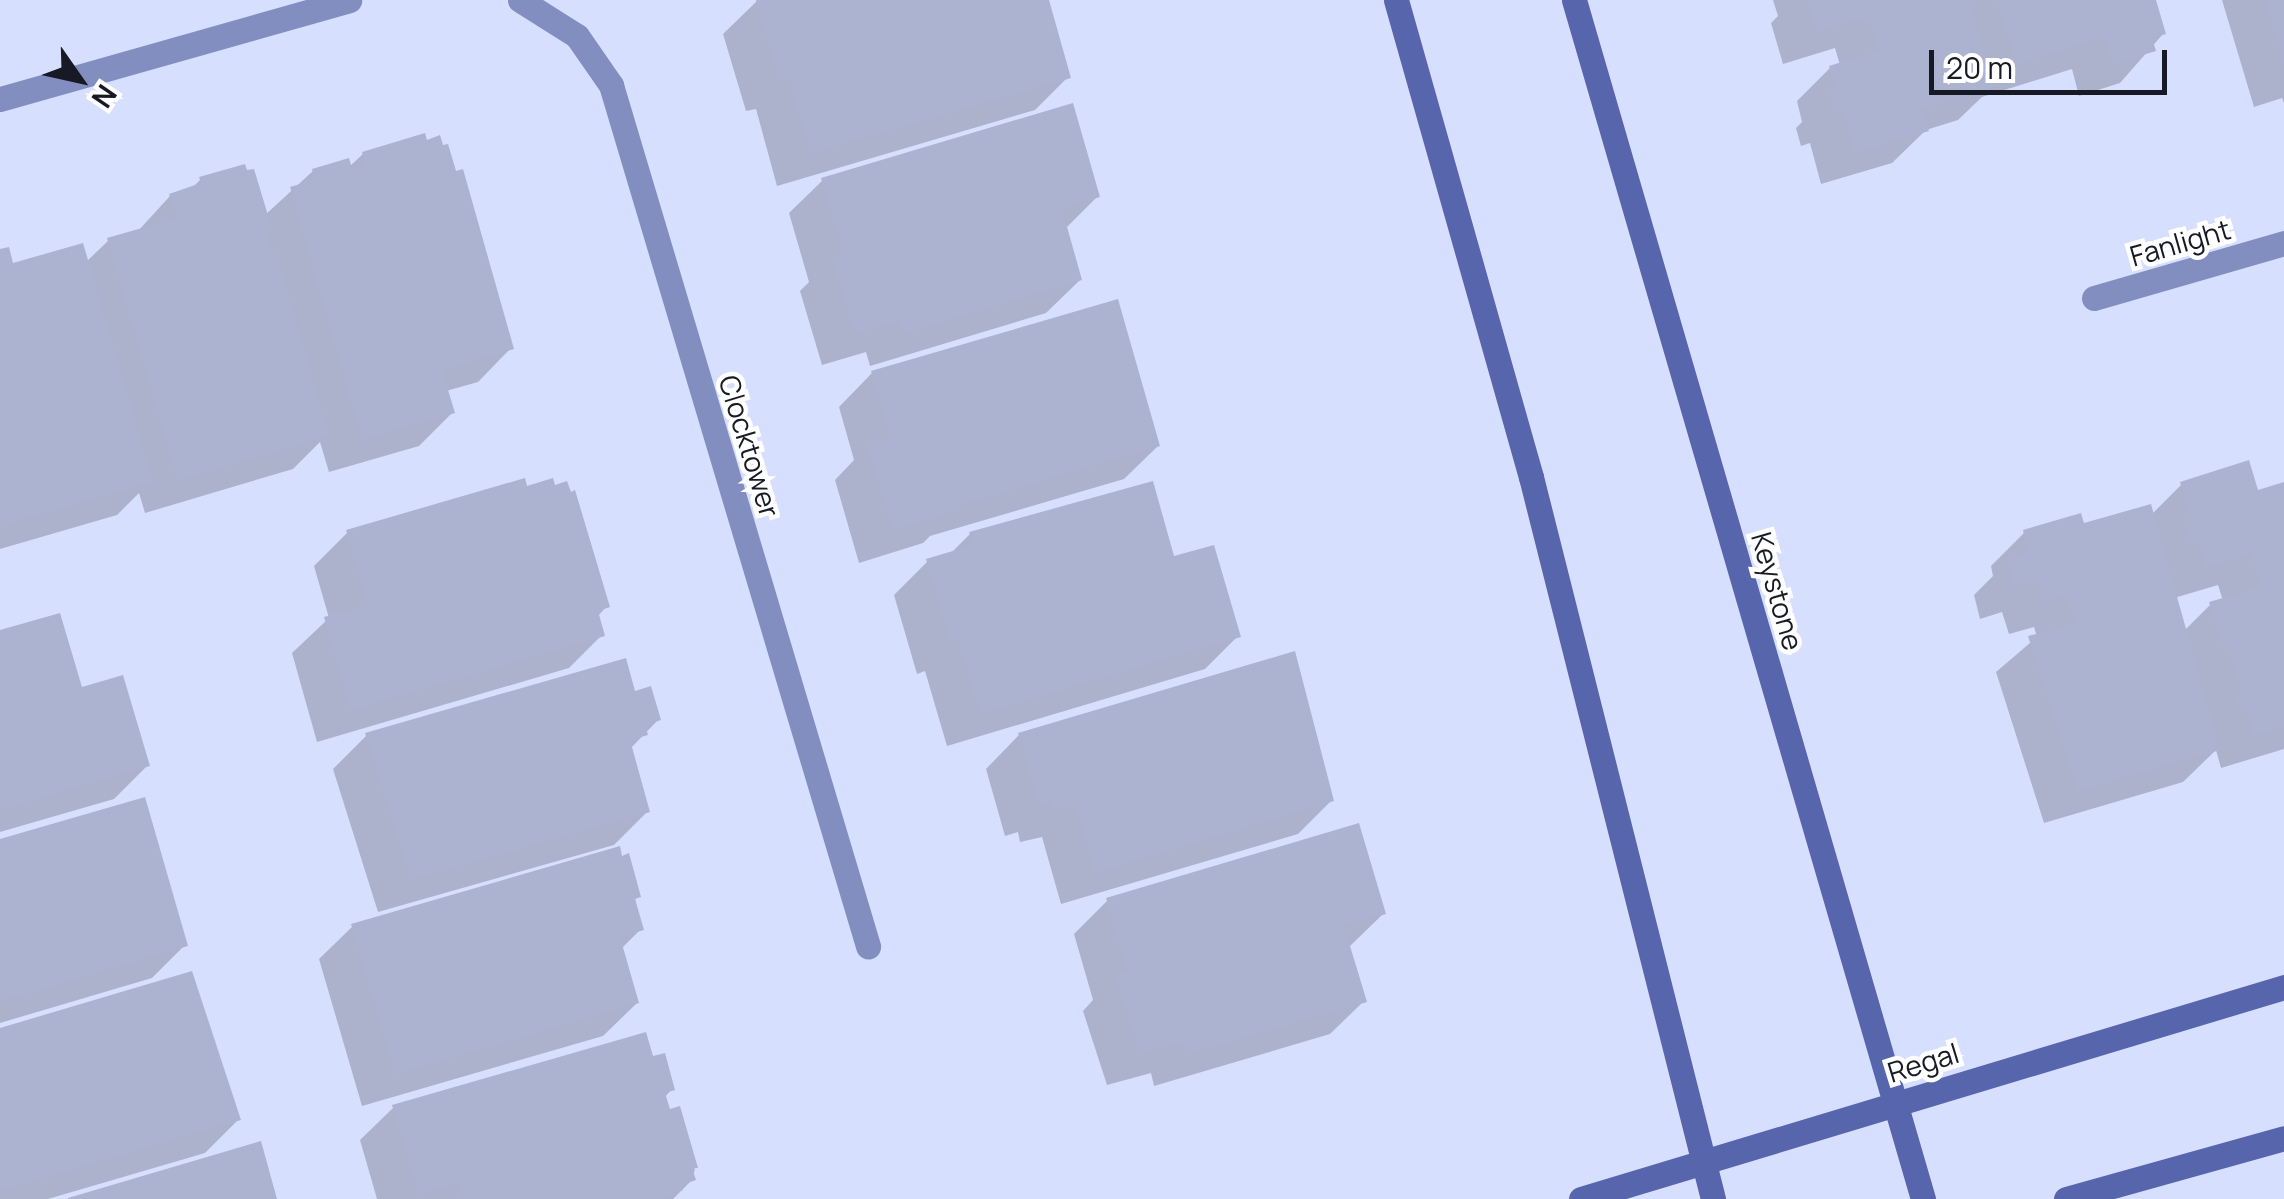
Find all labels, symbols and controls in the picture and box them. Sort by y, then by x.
north arrow [30,30,130,130]
scale bar [1934,30,2172,92]
text: 20 m [1946,47,2013,88]
text: N [84,78,126,116]
street label: Fanlight [2126,212,2234,272]
street label: Clocktower [713,371,787,521]
street label: Keystone [1745,528,1811,654]
street label: Regal [1883,1035,1963,1089]

